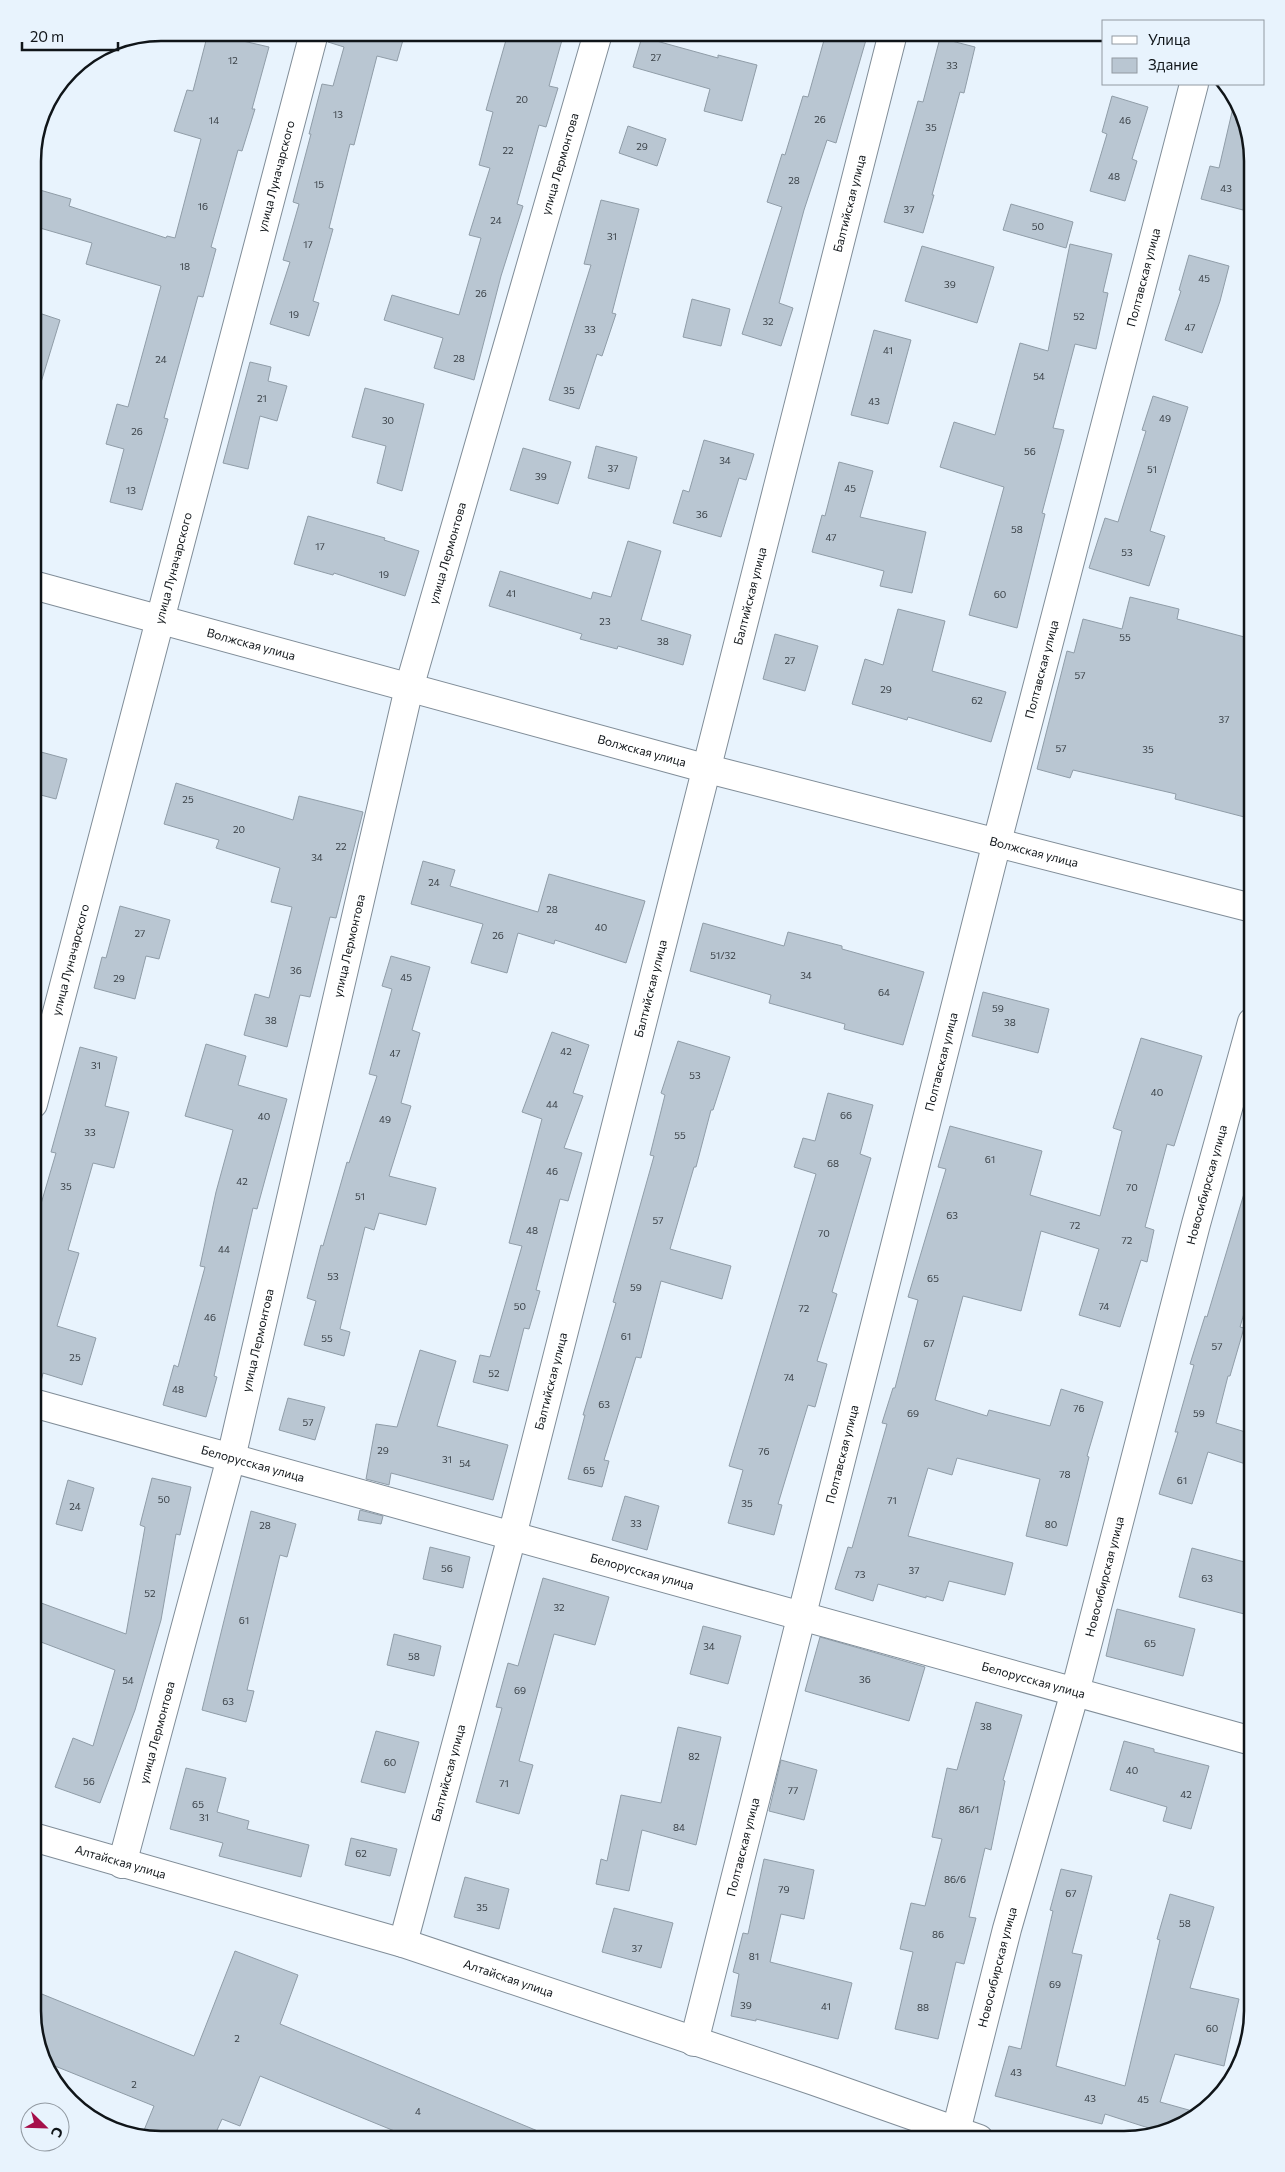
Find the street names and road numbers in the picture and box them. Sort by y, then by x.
street label: улица Лермонтова [538,111,581,216]
street label: улица Луначарского [254,119,297,233]
street label: Балтийская улица [830,153,868,254]
street label: Полтавская улица [1123,226,1162,328]
street label: улица Лермонтова [426,500,468,605]
street label: улица Луначарского [151,511,194,625]
street label: Балтийская улица [730,546,768,646]
street label: Полтавская улица [1021,618,1060,720]
street label: Волжская улица [206,625,297,662]
street label: Волжская улица [596,731,688,769]
street label: Волжская улица [988,833,1080,869]
street label: улица Лермонтова [330,893,367,999]
street label: улица Луначарского [49,902,91,1017]
street label: Балтийская улица [631,938,669,1039]
street label: Полтавская улица [921,1011,960,1112]
street label: Новосибирская улица [1183,1123,1229,1246]
street label: улица Лермонтова [238,1287,276,1393]
street label: Балтийская улица [531,1331,569,1431]
street label: Полтавская улица [822,1403,861,1505]
street label: Белорусская улица [200,1442,306,1484]
street label: Новосибирская улица [1082,1515,1126,1638]
street label: Белорусская улица [589,1550,696,1592]
street label: Белорусская улица [980,1658,1087,1700]
street label: улица Лермонтова [136,1680,177,1785]
street label: Балтийская улица [428,1723,467,1823]
street label: Полтавская улица [723,1796,761,1898]
street label: Алтайская улица [74,1841,168,1881]
street label: Новосибирская улица [974,1905,1019,2029]
street label: Алтайская улица [462,1956,555,1999]

